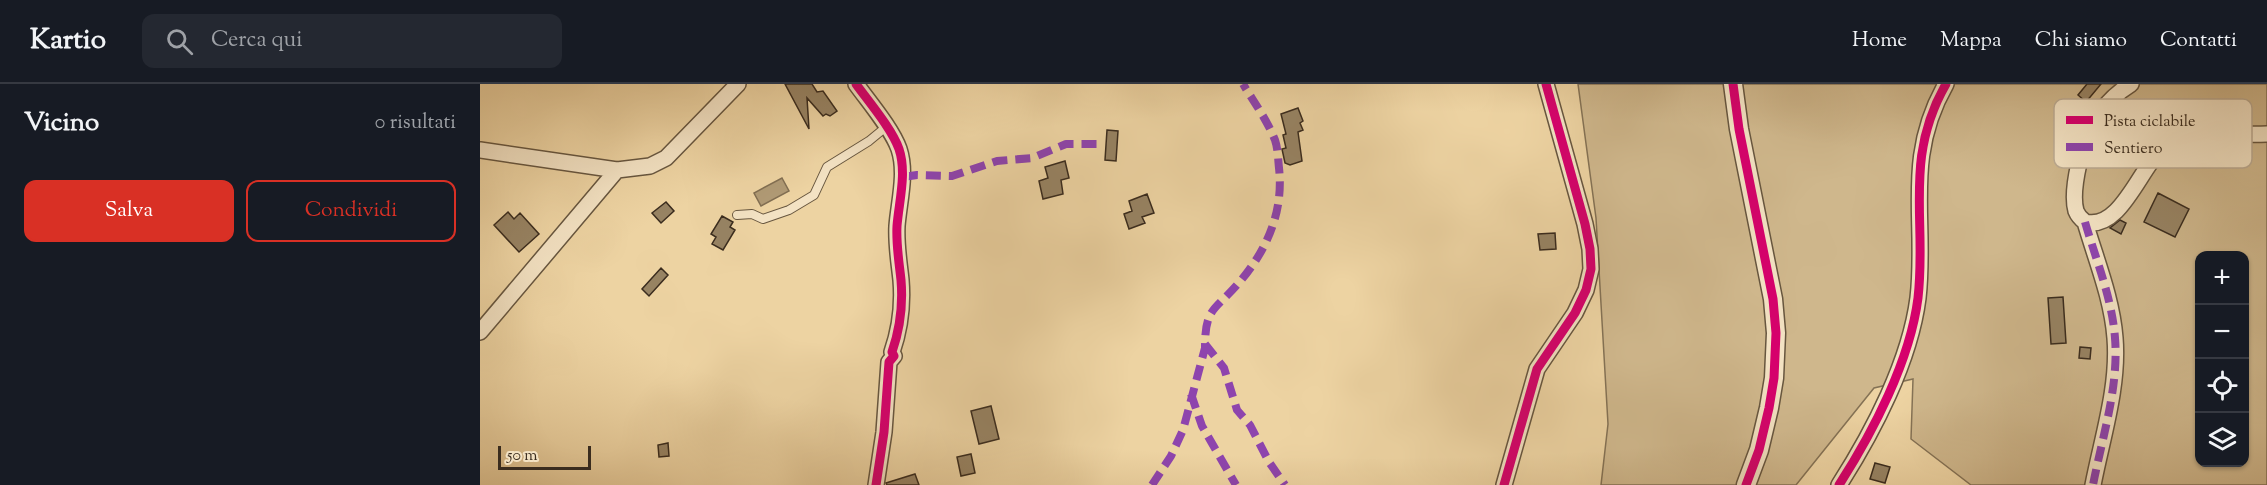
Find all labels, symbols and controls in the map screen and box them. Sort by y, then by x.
search box [142,14,562,68]
text: Kartio [30,21,106,61]
icon: search [163,25,196,58]
text: Cerca qui [211,25,302,57]
text: Home [1852,26,1907,56]
text: Mappa [1940,26,2002,56]
text: Chi siamo [2035,26,2127,56]
text: Contatti [2160,26,2237,56]
legend [2054,99,2252,168]
text: Vicino [24,105,99,142]
text: 0 risultati [375,109,456,138]
text: Pista ciclabile [2104,111,2195,134]
text: Sentiero [2104,138,2163,161]
button: Salva [24,180,234,242]
button: Condividi [246,180,456,242]
map controls [2195,251,2249,467]
button: + [2195,251,2249,305]
button: − [2195,305,2249,359]
button: locate [2195,359,2249,413]
button: layers [2195,413,2249,467]
scale bar [498,443,591,470]
text: 50 m [507,445,538,468]

